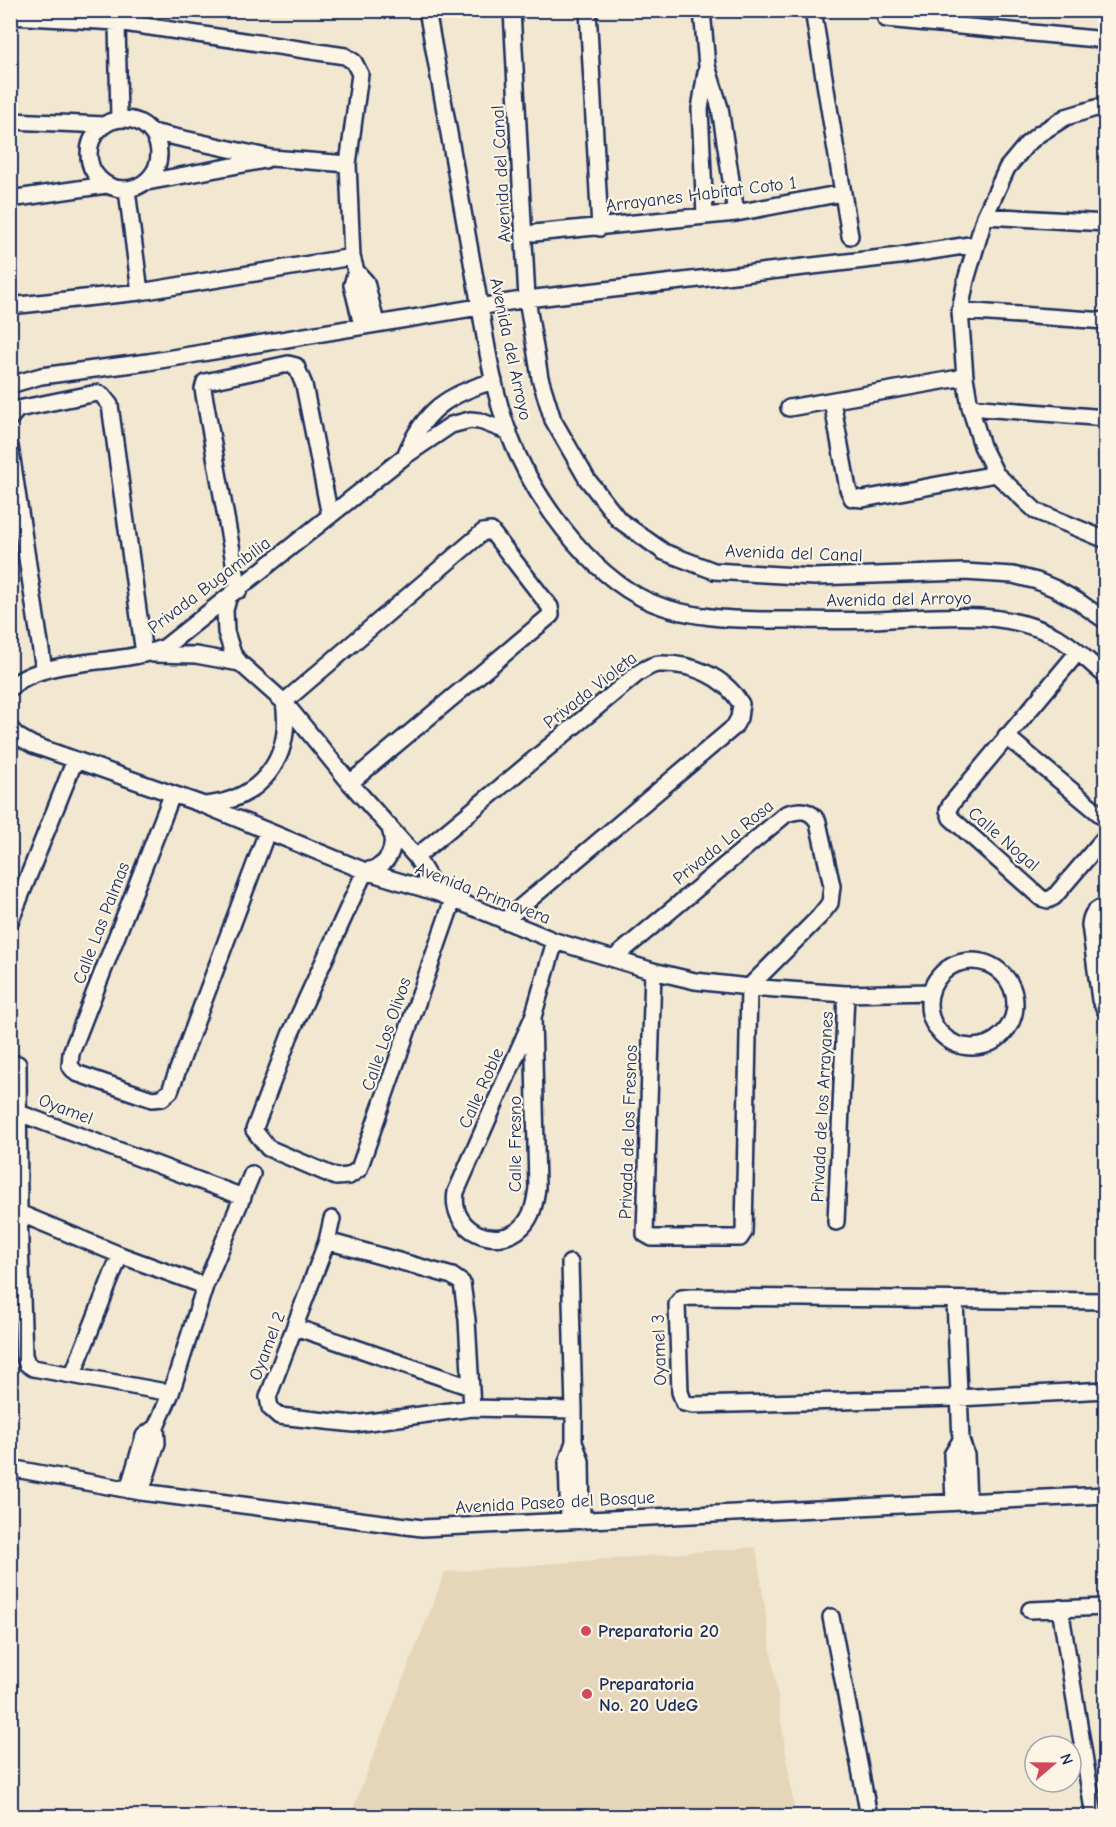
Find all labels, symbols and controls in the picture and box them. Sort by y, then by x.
street label: Avenida del Canal [487,105,516,243]
street label: Arrayanes Habitat Coto 1 [604,172,798,217]
street label: Avenida del Arroyo [485,276,536,422]
street label: Privada Bugambilia [144,533,275,638]
street label: Avenida del Canal [725,541,863,566]
street label: Avenida del Arroyo [826,588,972,611]
street label: Privada Violeta [539,647,641,733]
street label: Privada La Rosa [669,795,778,889]
street label: Calle Nogal [964,803,1044,876]
street label: Avenida Primavera [412,858,553,929]
street label: Calle Las Palmas [69,859,134,987]
street label: Calle Los Olivos [357,975,416,1094]
street label: Privada de los Arrayanes [807,1011,838,1203]
street label: Privada de los Fresnos [615,1044,642,1220]
street label: Calle Roble [454,1045,509,1132]
street label: Oyamel [36,1090,96,1129]
street label: Calle Fresno [505,1096,526,1192]
street label: Oyamel 2 [245,1309,290,1384]
street label: Oyamel 3 [648,1314,671,1386]
street label: Avenida Paseo del Bosque [455,1487,656,1518]
place label: Preparatoria 20 [598,1621,719,1642]
marker: Preparatoria 20 [579,1624,593,1638]
place label: Preparatoria No. 20 UdeG [599,1674,699,1716]
marker: Preparatoria No. 20 UdeG [580,1687,594,1701]
north arrow [1023,1734,1083,1794]
text: N [1056,1751,1076,1767]

